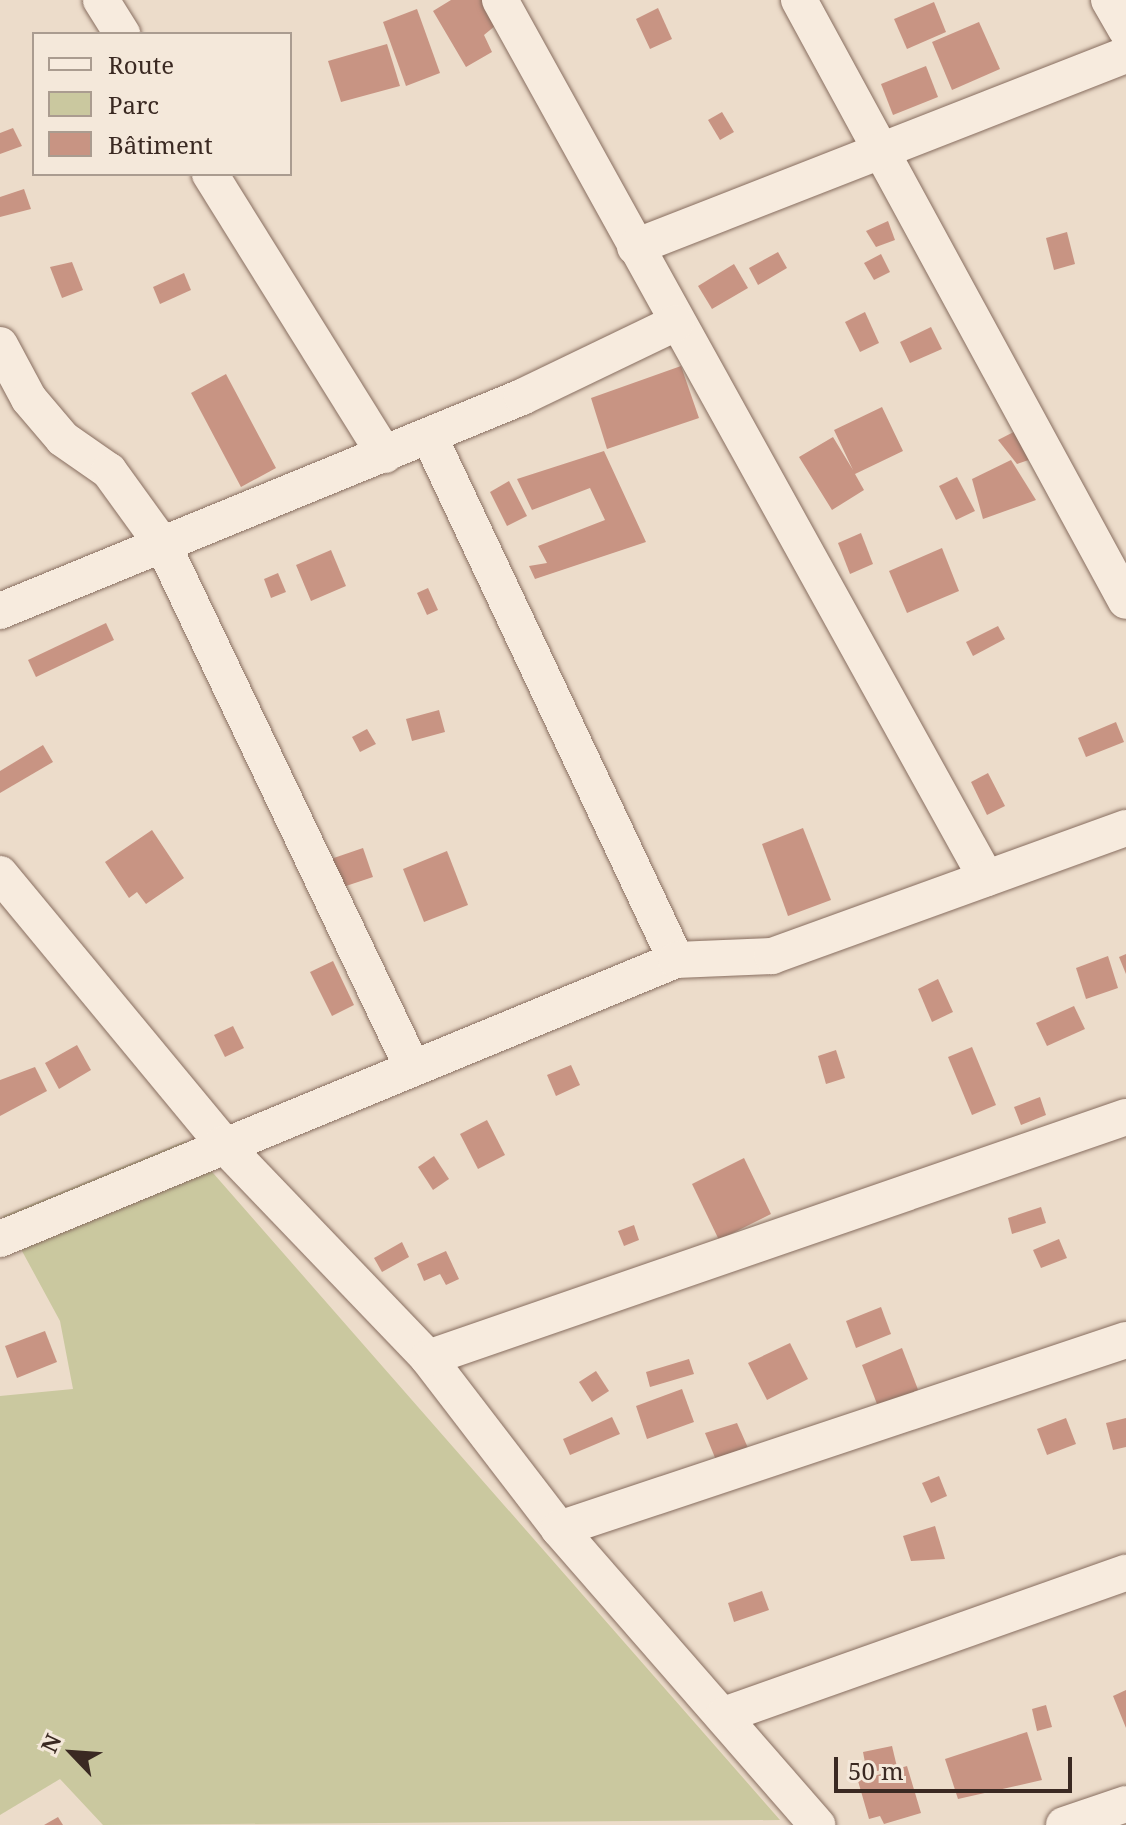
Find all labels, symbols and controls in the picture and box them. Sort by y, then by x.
legend [32,32,292,176]
text: Route [108,48,174,81]
text: Parc [108,88,159,121]
text: Bâtiment [108,128,213,161]
north arrow [32,1713,112,1793]
text: N [33,1729,68,1757]
scale bar [838,1741,1076,1791]
text: 50 m [848,1754,904,1787]

